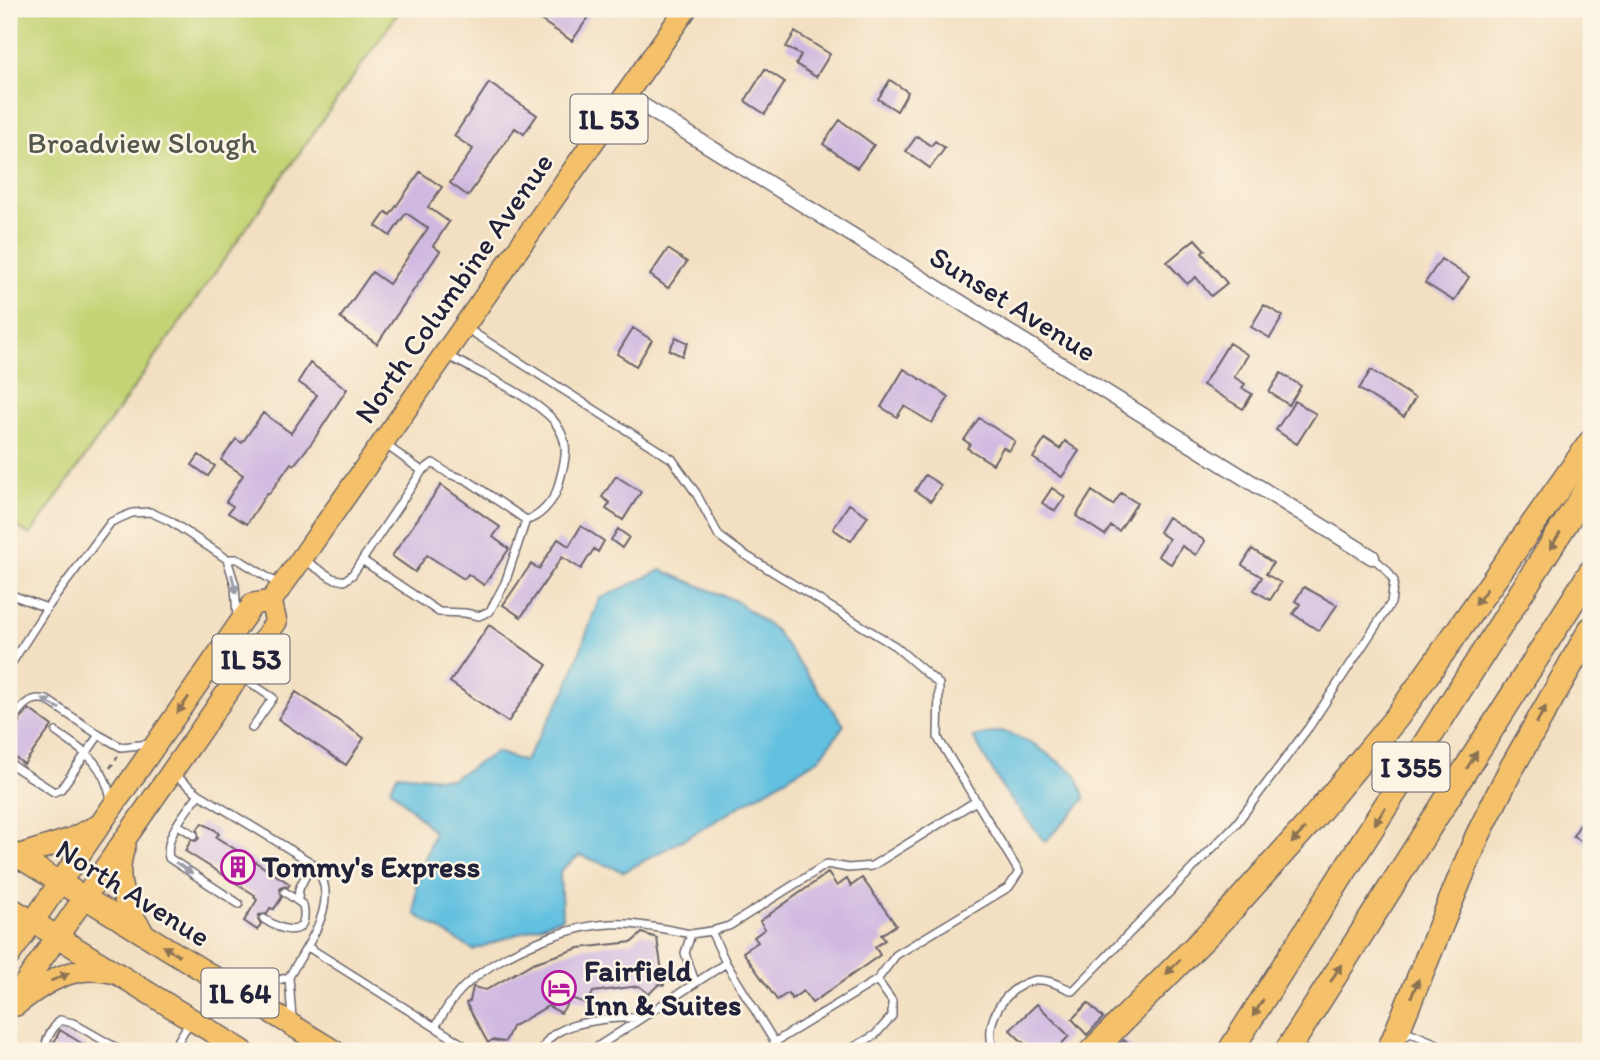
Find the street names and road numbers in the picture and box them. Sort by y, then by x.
road number: IL 53 [570,94,648,144]
street label: North Columbine Avenue [346,145,561,430]
street label: Sunset Avenue [923,238,1104,370]
road number: IL 53 [212,634,290,684]
road number: I 355 [1372,742,1450,792]
street label: North Avenue [49,830,217,955]
road number: IL 64 [202,968,278,1018]

